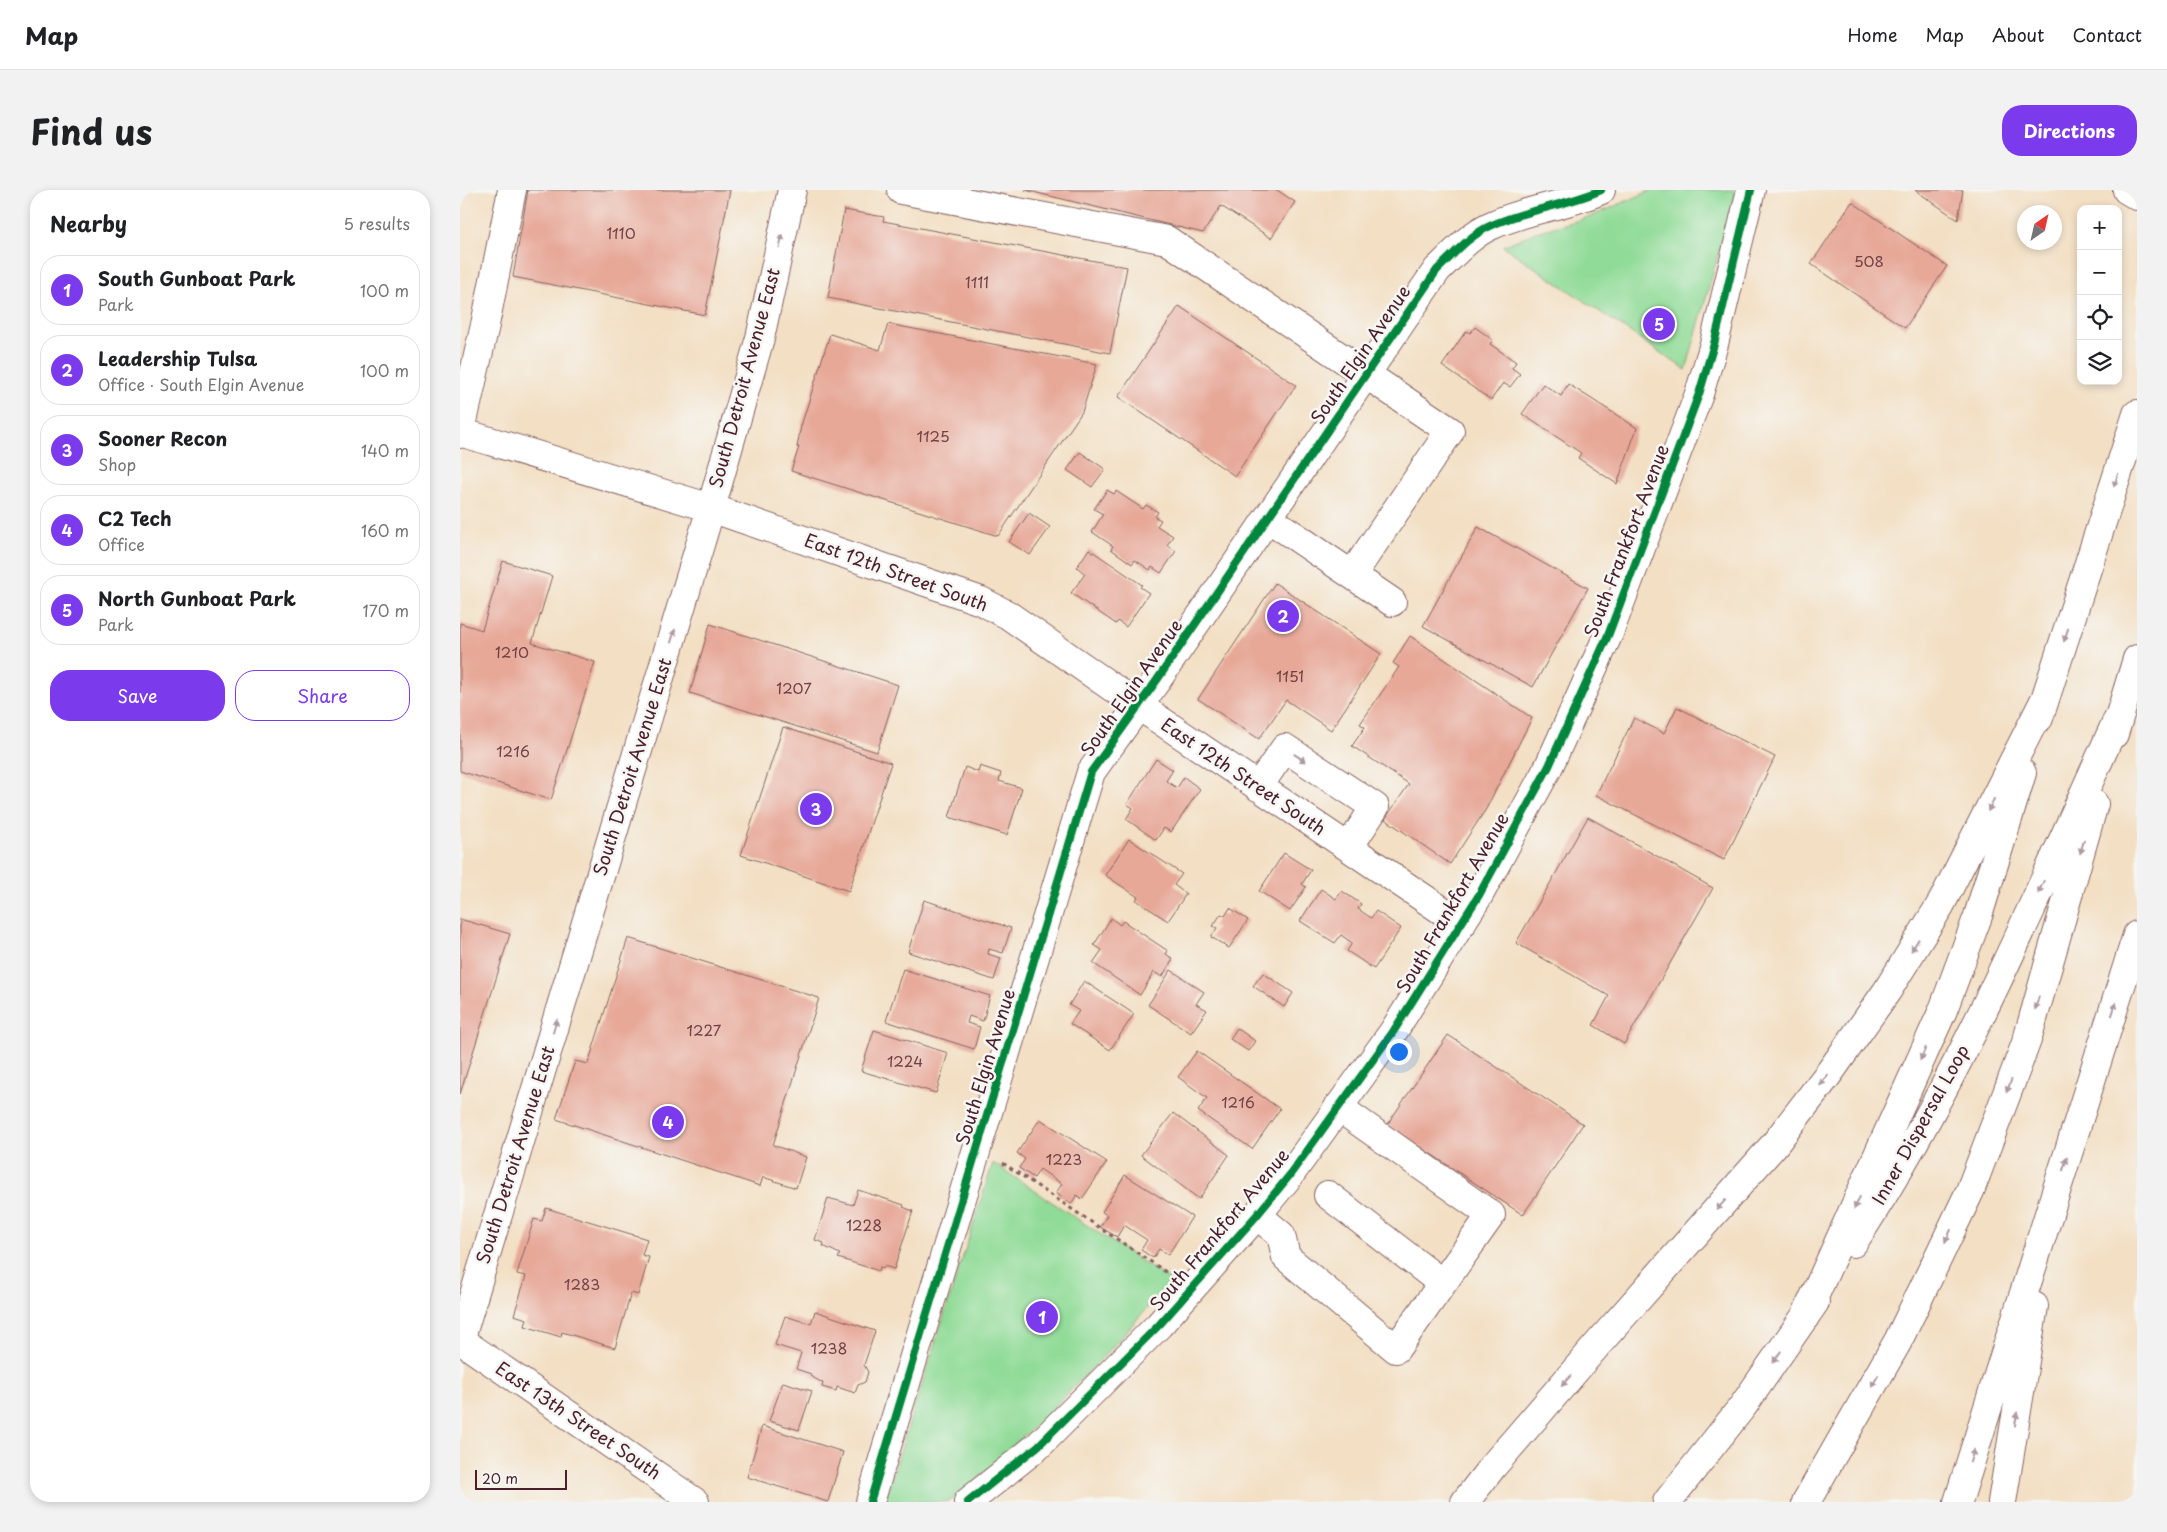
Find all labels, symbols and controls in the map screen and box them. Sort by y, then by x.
text: Map [25,17,78,53]
text: Home [1847,21,1897,48]
text: Map [1925,21,1964,48]
text: About [1992,21,2044,48]
text: Contact [2072,21,2142,48]
text: Find us [30,104,152,157]
button: Directions [2002,105,2137,156]
north arrow [2017,205,2062,250]
map controls [2077,205,2122,385]
button: + [2077,205,2122,250]
text: Nearby [50,207,127,239]
text: 5 results [343,211,410,235]
house number: 1110 [606,221,636,244]
one-way arrow [777,234,785,249]
house number: 508 [1854,249,1884,272]
button: − [2077,250,2122,295]
text: South Gunboat Park [98,264,295,292]
street label: South Detroit Avenue East [701,265,786,491]
house number: 1111 [965,270,989,293]
text: 1 [63,278,71,302]
text: 100 m [360,278,409,302]
street label: South Elgin Avenue [1303,279,1416,429]
text: Park [98,292,134,316]
button: locate [2077,295,2122,340]
pin: 5 [1643,305,1675,343]
button: layers [2077,340,2122,385]
text: Leadership Tulsa [98,344,257,372]
text: 2 [61,358,73,382]
text: 100 m [360,358,409,382]
text: Office · South Elgin Avenue [98,372,304,396]
text: Sooner Recon [98,424,227,452]
house number: 1125 [916,424,950,447]
text: 3 [62,438,72,462]
text: 140 m [361,438,409,462]
street label: South Frankfort Avenue [1576,440,1675,641]
text: Shop [98,452,136,476]
one-way arrow [2111,473,2119,488]
text: C2 Tech [98,504,172,532]
text: 4 [62,518,72,542]
text: 160 m [361,518,409,542]
street label: East 12th Street South [801,526,992,617]
text: Office [98,532,145,556]
text: North Gunboat Park [98,584,296,612]
pin: 2 [1267,597,1299,635]
text: 5 [62,598,72,622]
text: 170 m [363,598,409,622]
text: Park [98,612,134,636]
street label: South Elgin Avenue [1073,613,1188,761]
one-way arrow [669,628,677,643]
one-way arrow [2061,628,2069,643]
house number: 1210 [495,640,529,663]
street label: South Detroit Avenue East [586,654,678,879]
house number: 1151 [1276,664,1304,687]
button: Save [50,670,225,721]
button: Share [235,670,410,721]
house number: 1207 [776,676,812,699]
street label: East 12th Street South [1156,710,1332,841]
house number: 1216 [496,739,530,762]
one-way arrow [1293,753,1307,763]
pin: 3 [800,790,832,828]
one-way arrow [1987,798,1995,812]
street label: South Frankfort Avenue [1389,807,1515,998]
one-way arrow [2077,839,2085,854]
one-way arrow [2036,880,2044,894]
one-way arrow [1911,939,1920,952]
street label: South Elgin Avenue [948,985,1021,1148]
one-way arrow [2033,996,2041,1011]
one-way arrow [2110,1001,2118,1016]
one-way arrow [552,1018,560,1033]
house number: 1227 [687,1018,722,1041]
your location [1386,1039,1412,1065]
street label: Inner Dispersal Loop [1864,1039,1975,1209]
street label: South Detroit Avenue East [469,1042,561,1267]
one-way arrow [1919,1047,1927,1061]
house number: 1224 [887,1049,923,1072]
one-way arrow [1819,1073,1829,1087]
one-way arrow [2005,1079,2013,1093]
house number: 1216 [1221,1090,1255,1113]
pin: 4 [652,1103,684,1141]
street label: South Frankfort Avenue [1143,1142,1295,1316]
house number: 1223 [1046,1147,1082,1170]
one-way arrow [2061,1156,2069,1171]
one-way arrow [1852,1196,1860,1210]
one-way arrow [1715,1199,1727,1211]
house number: 1228 [846,1213,882,1236]
one-way arrow [1944,1229,1952,1243]
house number: 1283 [564,1272,600,1295]
pin: 1 [1026,1298,1058,1336]
house number: 1238 [811,1336,847,1359]
one-way arrow [1772,1350,1782,1364]
street label: East 13th Street South [491,1354,667,1485]
one-way arrow [1560,1374,1572,1386]
one-way arrow [1871,1375,1880,1388]
one-way arrow [2012,1411,2020,1427]
one-way arrow [1969,1448,1977,1463]
scale bar [475,1467,568,1490]
text: 20 m [482,1468,518,1489]

